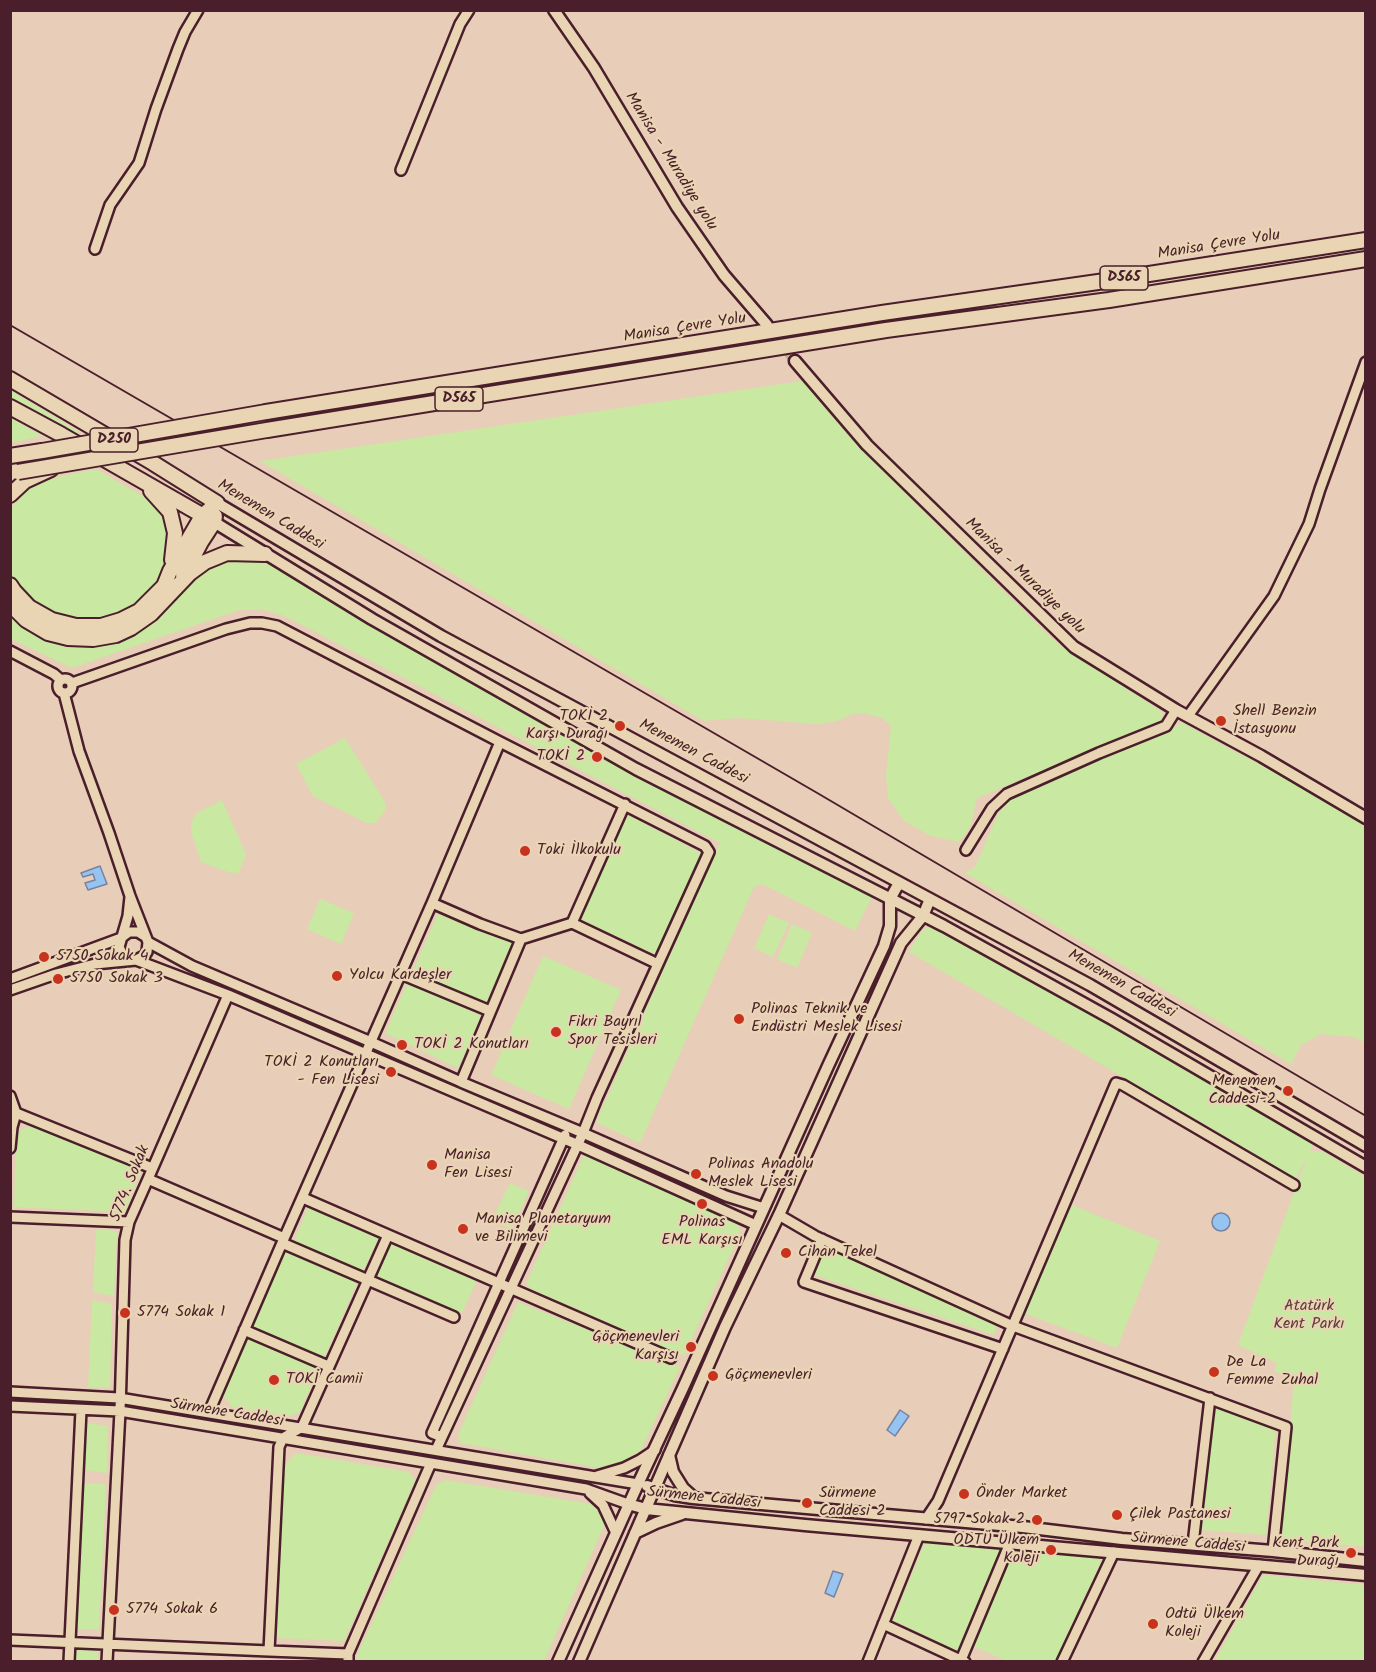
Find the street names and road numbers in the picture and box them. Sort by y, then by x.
street label: Manisa - Muradiye yolu [620,89,720,235]
street label: Manisa Çevre Yolu [1156,227,1282,265]
road number: D565 [1100,266,1148,290]
street label: Manisa Çevre Yolu [622,310,748,348]
road number: D565 [435,387,483,411]
road number: D250 [90,428,138,452]
street label: Menemen Caddesi [213,477,327,555]
street label: Manisa - Muradiye yolu [960,515,1088,639]
street label: Menemen Caddesi [635,716,751,790]
street label: Menemen Caddesi [1064,946,1178,1024]
street label: 5774. Sokak [107,1143,155,1225]
street label: Sürmene Caddesi [169,1396,285,1432]
street label: Sürmene Caddesi [646,1483,762,1515]
street label: Sürmene Caddesi [1130,1529,1246,1559]

